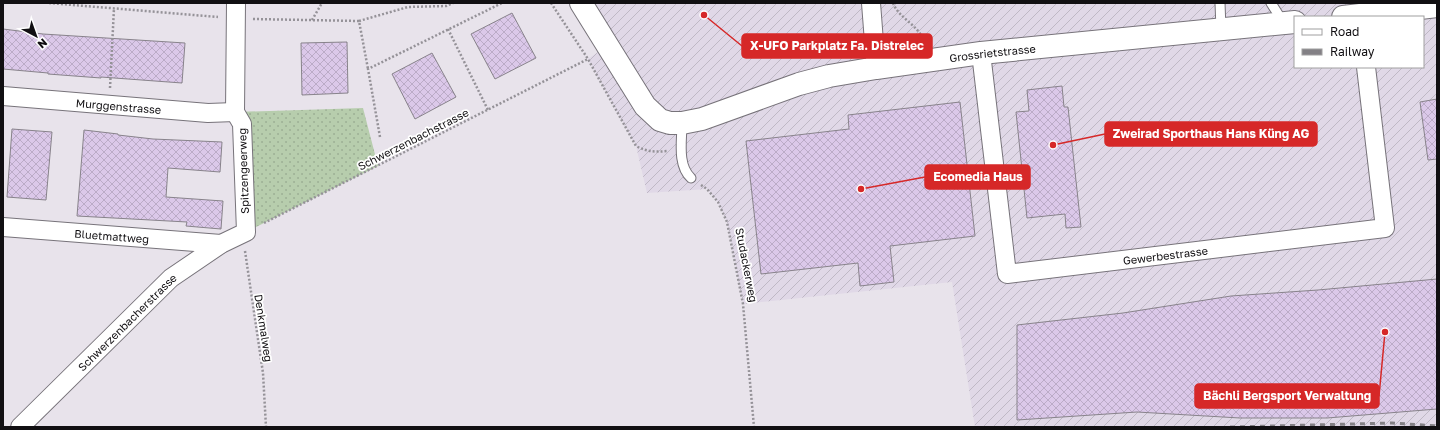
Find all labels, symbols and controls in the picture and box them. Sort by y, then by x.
north arrow [16,16,56,56]
legend [1294,16,1424,68]
text: Road [1330,24,1359,39]
callout: X-UFO Parkplatz Fa. Distrelec [742,34,932,58]
text: N [35,36,50,52]
text: X-UFO Parkplatz Fa. Distrelec [750,38,924,53]
street label: Grossrietstrasse [948,41,1036,64]
text: Railway [1330,44,1375,59]
street label: Murggenstrasse [75,96,162,116]
street label: Schwerzenbachstrasse [356,105,470,173]
callout: Zweirad Sporthaus Hans Küng AG [1105,122,1317,146]
text: Zweirad Sporthaus Hans Küng AG [1113,126,1309,141]
street label: Spitzengeerweg [235,128,251,214]
callout: Ecomedia Haus [925,165,1030,189]
text: Ecomedia Haus [933,169,1023,184]
street label: Bluetmattweg [74,226,150,245]
street label: Studackerweg [733,227,761,303]
street label: Gewerbestrasse [1122,243,1208,266]
street label: Schwerzenbacherstrasse [75,270,178,373]
street label: Denkmalweg [252,293,276,363]
callout: Bächli Bergsport Verwaltung [1195,384,1379,408]
text: Bächli Bergsport Verwaltung [1203,388,1371,403]

